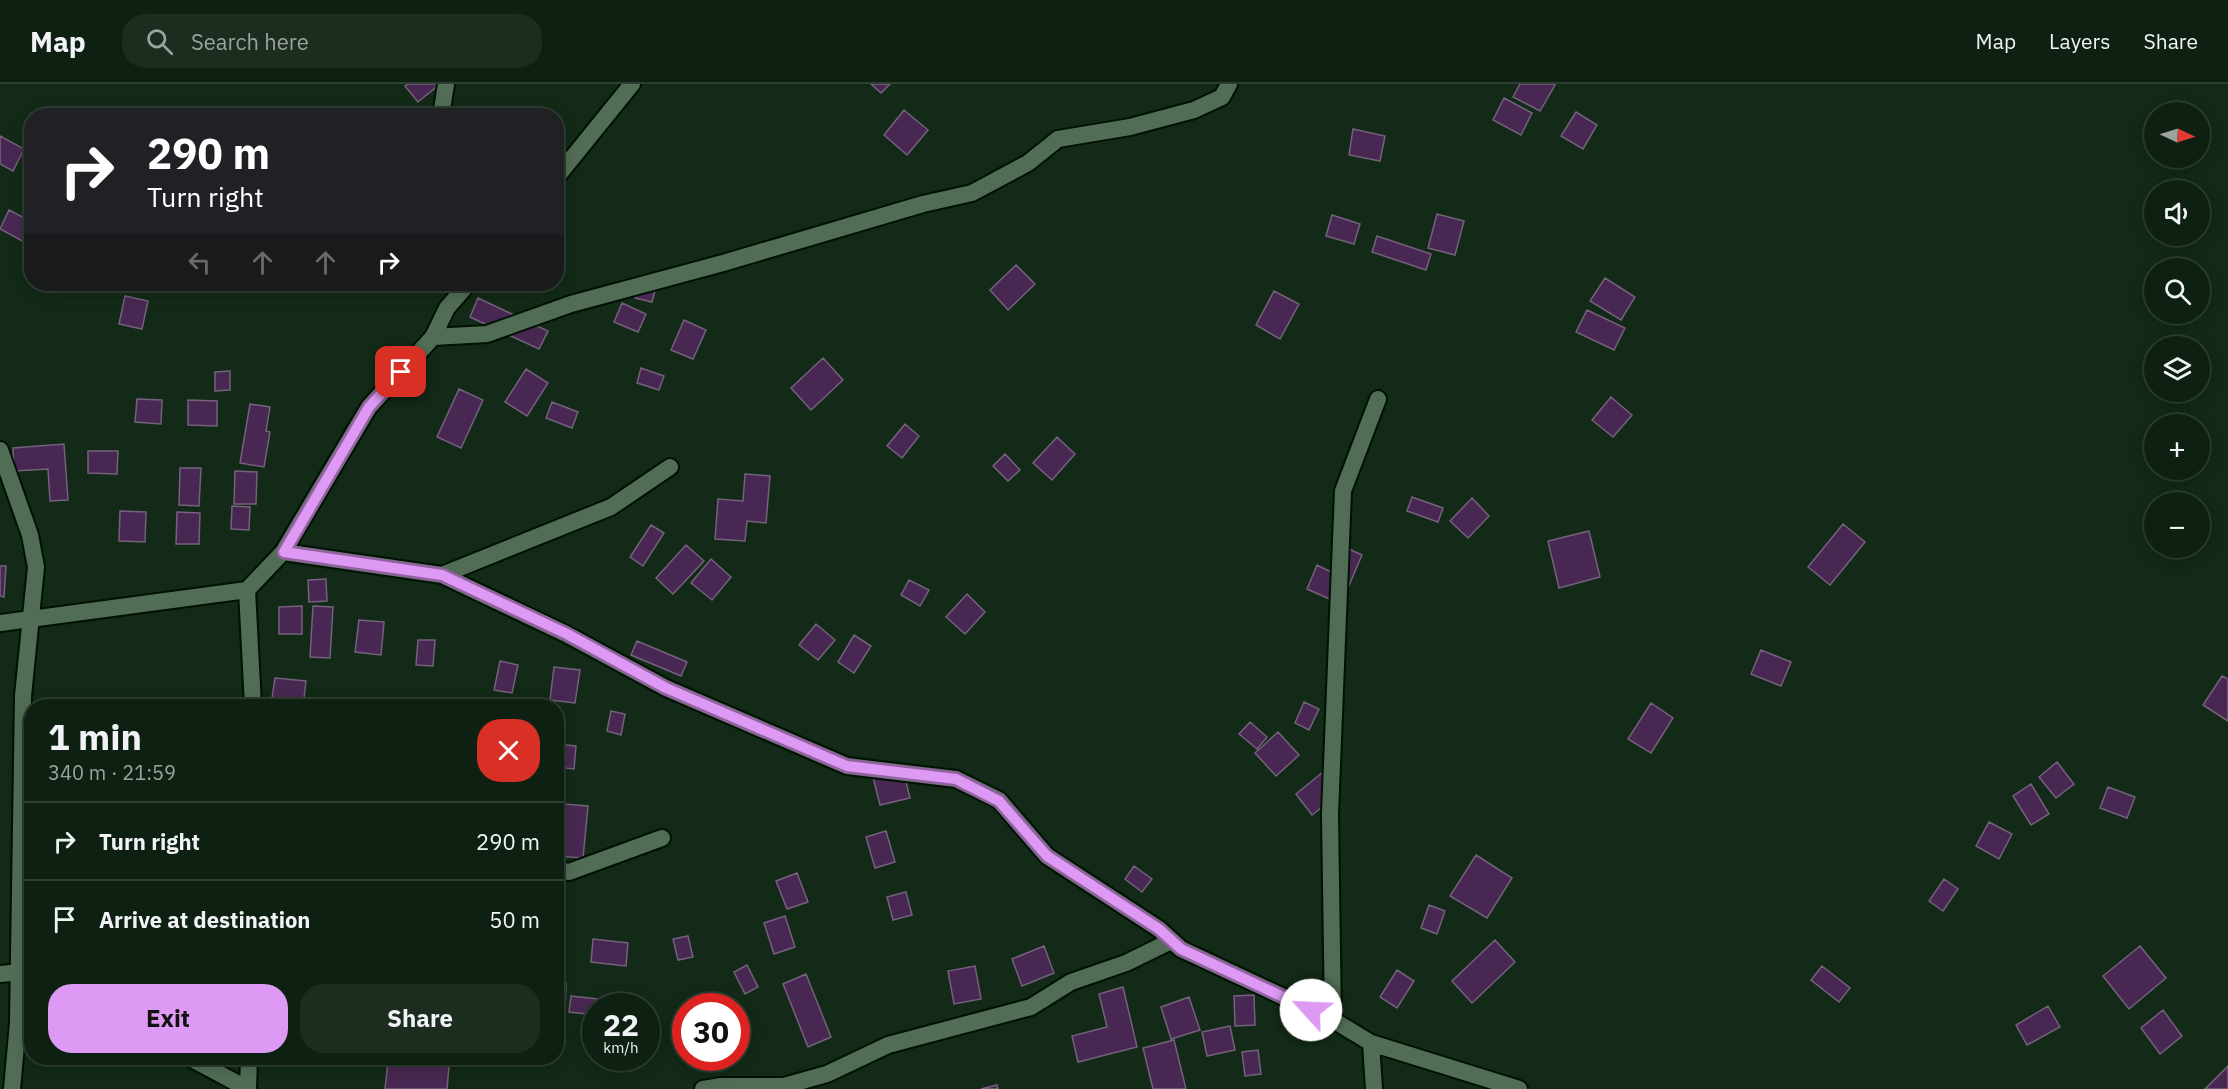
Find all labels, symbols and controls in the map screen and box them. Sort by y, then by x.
search box [122,14,542,68]
text: Map [30,23,86,60]
icon: search [143,25,176,58]
text: Search here [191,27,309,56]
text: Map [1976,27,2016,55]
text: Layers [2049,27,2111,55]
text: Share [2144,27,2198,55]
north arrow [2144,102,2210,168]
map controls [2144,102,2210,558]
text: 290 m [147,126,270,181]
icon: right [48,132,126,210]
text: Turn right [147,179,264,214]
button: sound [2144,180,2210,246]
icon: left [183,246,216,279]
icon: ahead [246,246,279,279]
icon: ahead [309,246,342,279]
icon: right [372,246,405,279]
button: search [2144,258,2210,324]
button: layers [2144,336,2210,402]
pin [375,346,426,397]
icon: arrive [384,355,417,388]
button: + [2144,414,2210,480]
button: − [2144,492,2210,558]
text: 1 min [48,713,142,760]
button: close [477,719,540,782]
text: 340 m · 21:59 [48,759,176,786]
icon: right [48,825,81,858]
text: Turn right [99,827,200,856]
text: 290 m [476,827,540,856]
icon: arrive [48,903,81,936]
text: Arrive at destination [99,905,310,934]
text: 50 m [489,905,540,934]
position arrow [1279,978,1343,1042]
button: Exit [48,984,288,1053]
button: Share [300,984,540,1053]
speed limit sign: 30 [672,993,750,1071]
text: 22 [603,1005,639,1044]
text: km/h [603,1038,639,1057]

